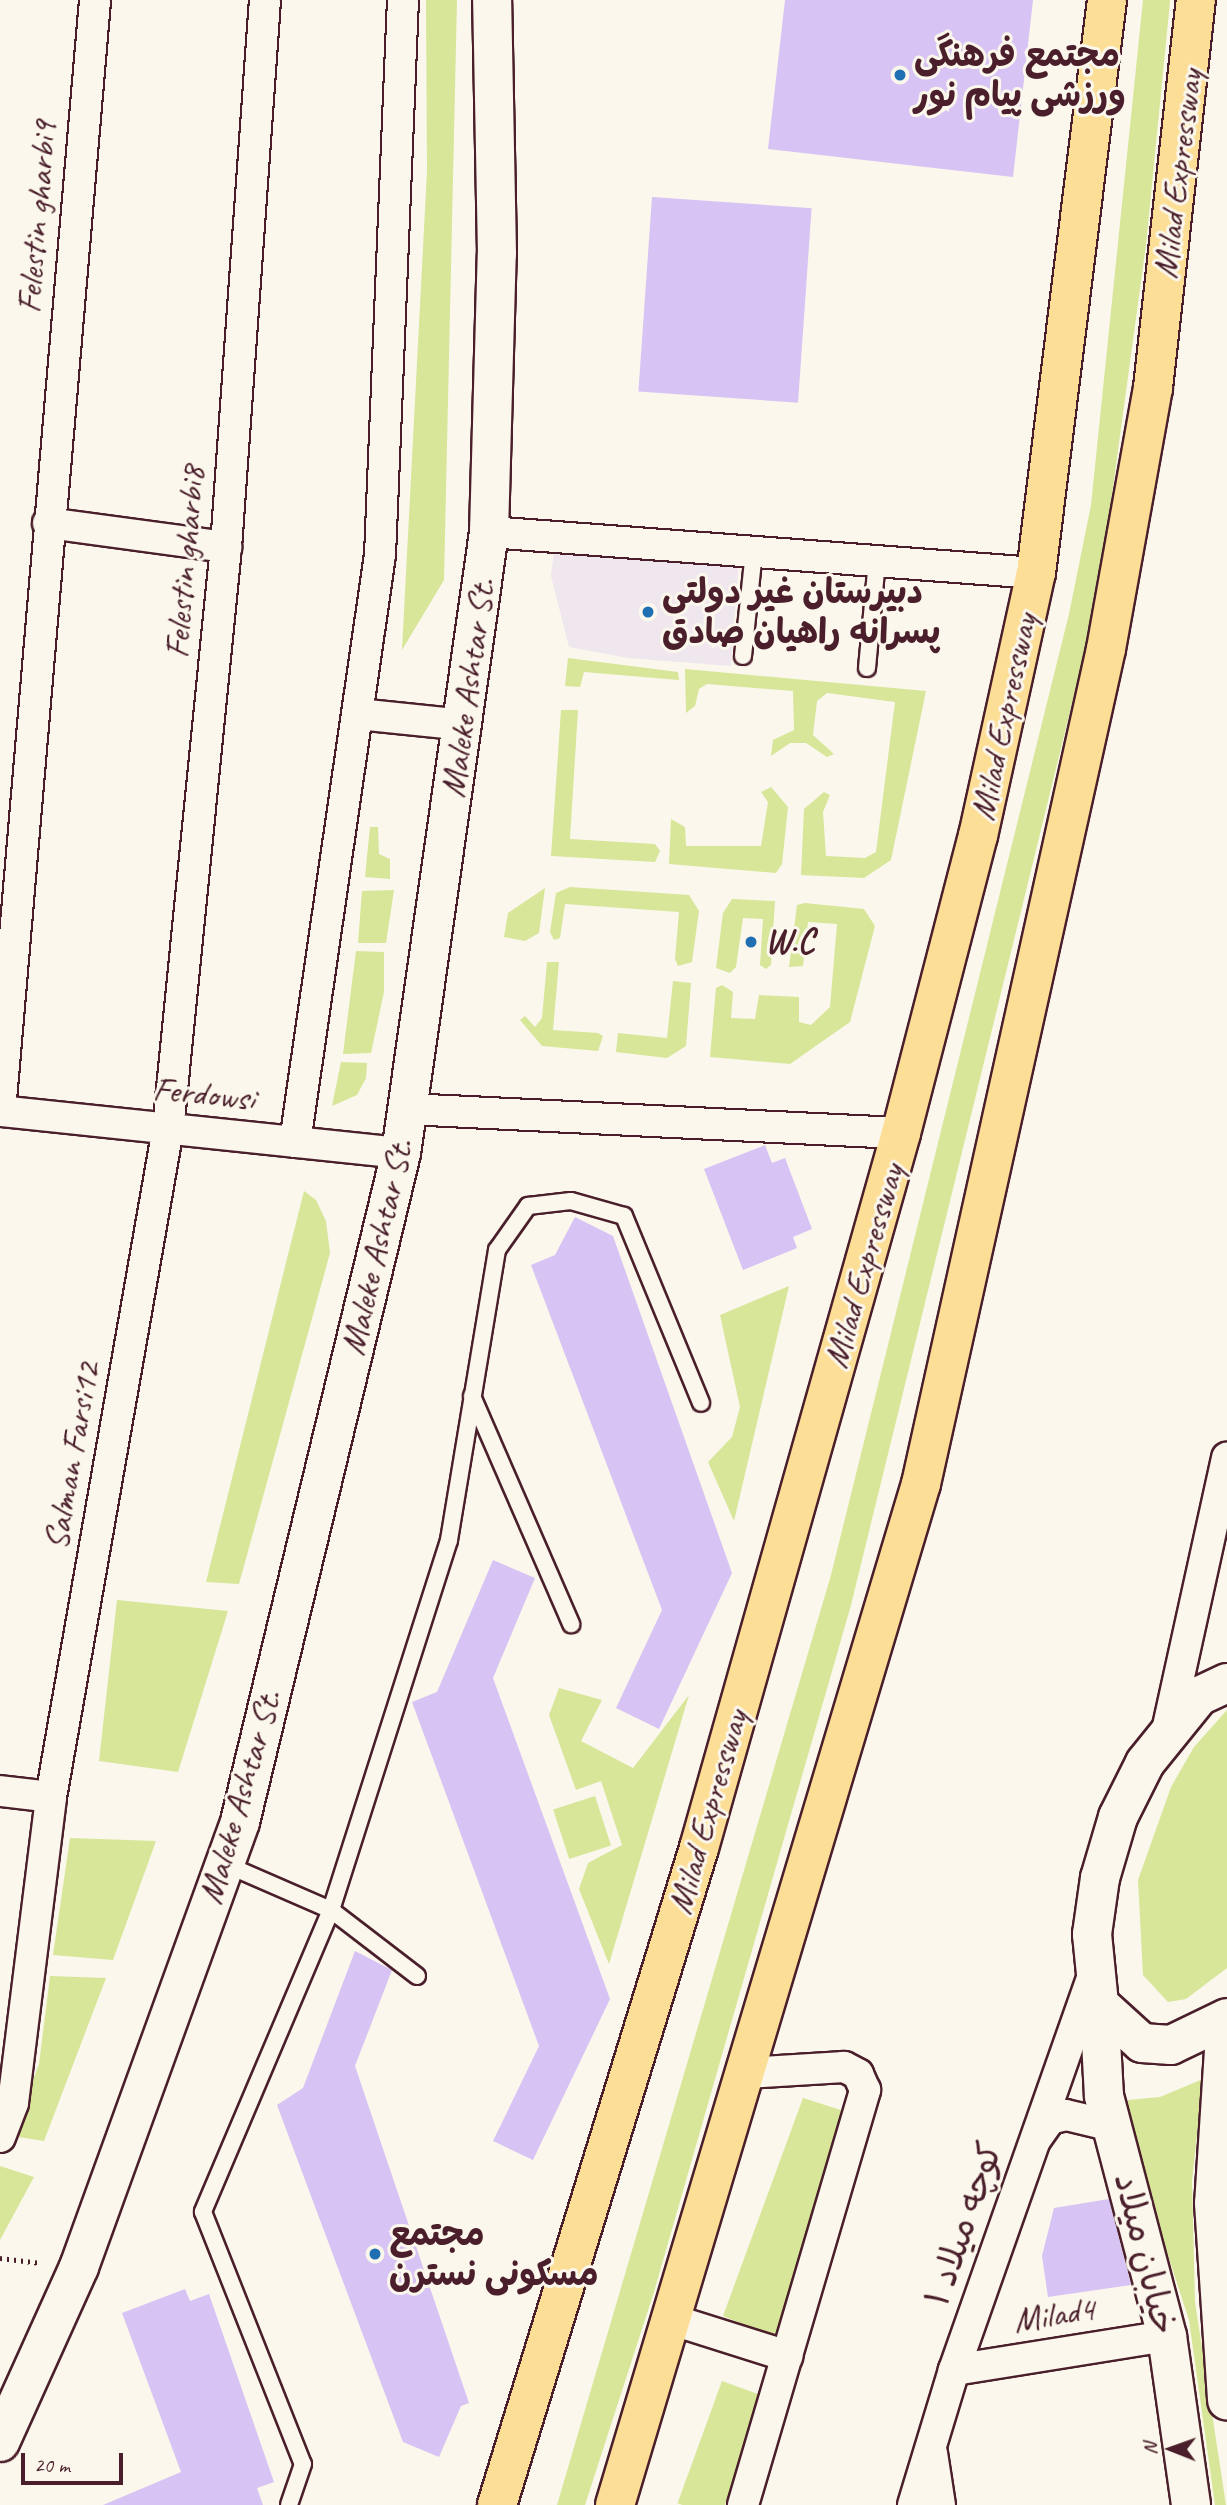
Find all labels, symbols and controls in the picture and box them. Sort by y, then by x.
place label: مجتمع فرهنگی ورزشی پیام نور [914,34,1126,116]
marker: مجتمع فرهنگی ورزشی پیام نور [892,67,908,83]
street label: Milad Expressway [1144,67,1212,281]
street label: Felestin gharbi9 [8,119,66,315]
street label: Felestin gharbi8 [156,464,214,660]
place label: دبیرستان غیر دولتی پسرانه راهیان صادق [662,571,941,653]
street label: Maleke Ashtar St. [432,576,504,800]
marker: دبیرستان غیر دولتی پسرانه راهیان صادق [640,604,656,620]
street label: Milad Expressway [962,610,1046,824]
place label: W.C [765,921,814,963]
marker: W.C [743,934,759,950]
street label: Ferdowsi [151,1068,257,1120]
street label: Maleke Ashtar St. [332,1135,422,1359]
street label: Milad Expressway [815,1159,913,1373]
street label: Salman Farsi12 [35,1359,109,1553]
street label: Maleke Ashtar St. [190,1686,290,1908]
street label: Milad Expressway [659,1705,757,1919]
street label: کوچه میلاد ۱ [916,2136,1012,2312]
street label: خیابان میلاد [1105,2169,1185,2339]
place label: مجتمع مسکونی نسترن [389,2213,599,2295]
marker: مجتمع مسکونی نسترن [367,2246,383,2262]
street label: Milad4 [1010,2288,1098,2342]
north arrow [1136,2414,1206,2484]
scale bar [24,2438,126,2482]
text: N [1138,2443,1162,2455]
text: 20 m [34,2452,70,2478]

